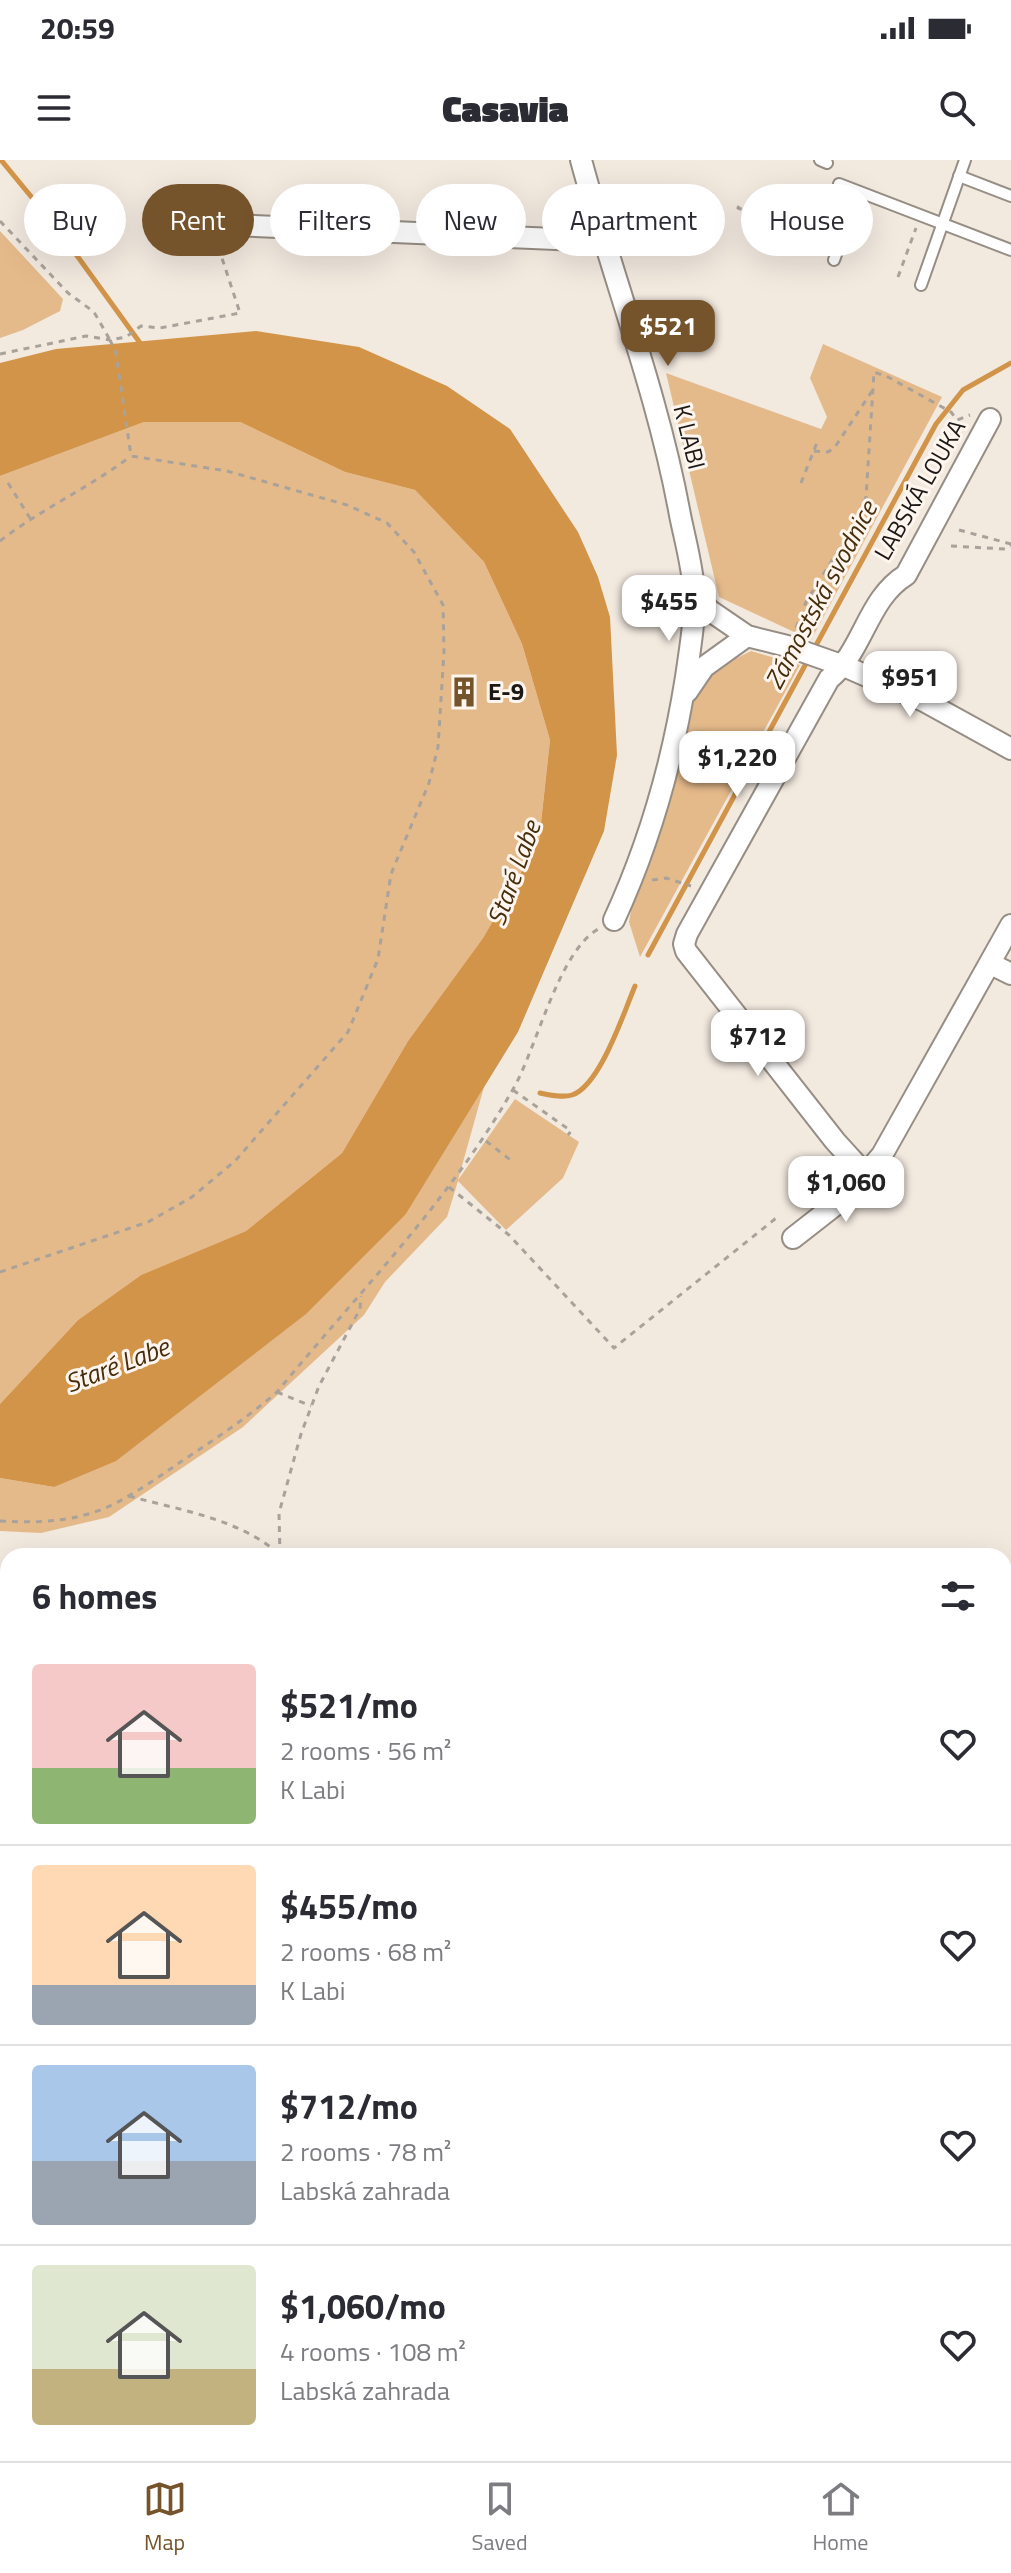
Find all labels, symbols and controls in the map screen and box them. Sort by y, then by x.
text: 20:59 [40,5,115,51]
text: Casavia [442,81,569,136]
icon: menu [32,86,76,130]
icon: search [935,86,979,130]
chip: Buy [24,184,126,256]
chip: Rent [142,184,254,256]
chip: Filters [270,184,400,256]
chip: New [416,184,526,256]
chip: Apartment [542,184,725,256]
chip: House [741,184,873,256]
pin: $521 [621,300,715,368]
text: $521 [639,306,697,345]
street label: K LABI [665,401,715,473]
street label: LABSKÁ LOUKA [864,412,974,567]
water label: Zámostská svodnice [755,492,888,696]
pin: $455 [622,575,716,643]
text: $455 [640,581,698,620]
pin: $951 [863,651,957,719]
text: $951 [881,657,939,696]
place label: E-9 [488,673,524,709]
building icon: E-9 [447,675,481,709]
pin: $1,220 [672,731,802,799]
text: $1,220 [697,737,777,776]
water label: Staré Labe [477,813,551,931]
pin: $712 [711,1010,805,1078]
text: $712 [729,1016,787,1055]
pin: $1,060 [781,1156,911,1224]
text: $1,060 [806,1162,886,1201]
water label: Staré Labe [59,1326,176,1402]
text: 6 homes [32,1570,157,1622]
icon: filters [936,1574,980,1618]
text: $521/mo [280,1679,418,1731]
icon: home [96,1696,192,1792]
icon: heart [936,1722,980,1766]
text: 2 rooms · 56 m² [280,1731,451,1770]
text: K Labi [280,1770,345,1809]
text: $455/mo [280,1880,418,1932]
icon: home [96,1897,192,1993]
icon: heart [936,1923,980,1967]
text: 2 rooms · 68 m² [280,1932,451,1971]
text: K Labi [280,1971,345,2010]
text: $712/mo [280,2080,418,2132]
icon: home [96,2097,192,2193]
icon: heart [936,2123,980,2167]
text: 2 rooms · 78 m² [280,2132,451,2171]
text: Labská zahrada [280,2171,450,2210]
text: $1,060/mo [280,2280,446,2332]
icon: home [96,2297,192,2393]
icon: heart [936,2323,980,2367]
text: 4 rooms · 108 m² [280,2332,466,2371]
text: Labská zahrada [280,2371,450,2410]
tab: Map [143,2477,187,2559]
tab: Saved [472,2477,528,2559]
tab: Home [813,2477,868,2559]

